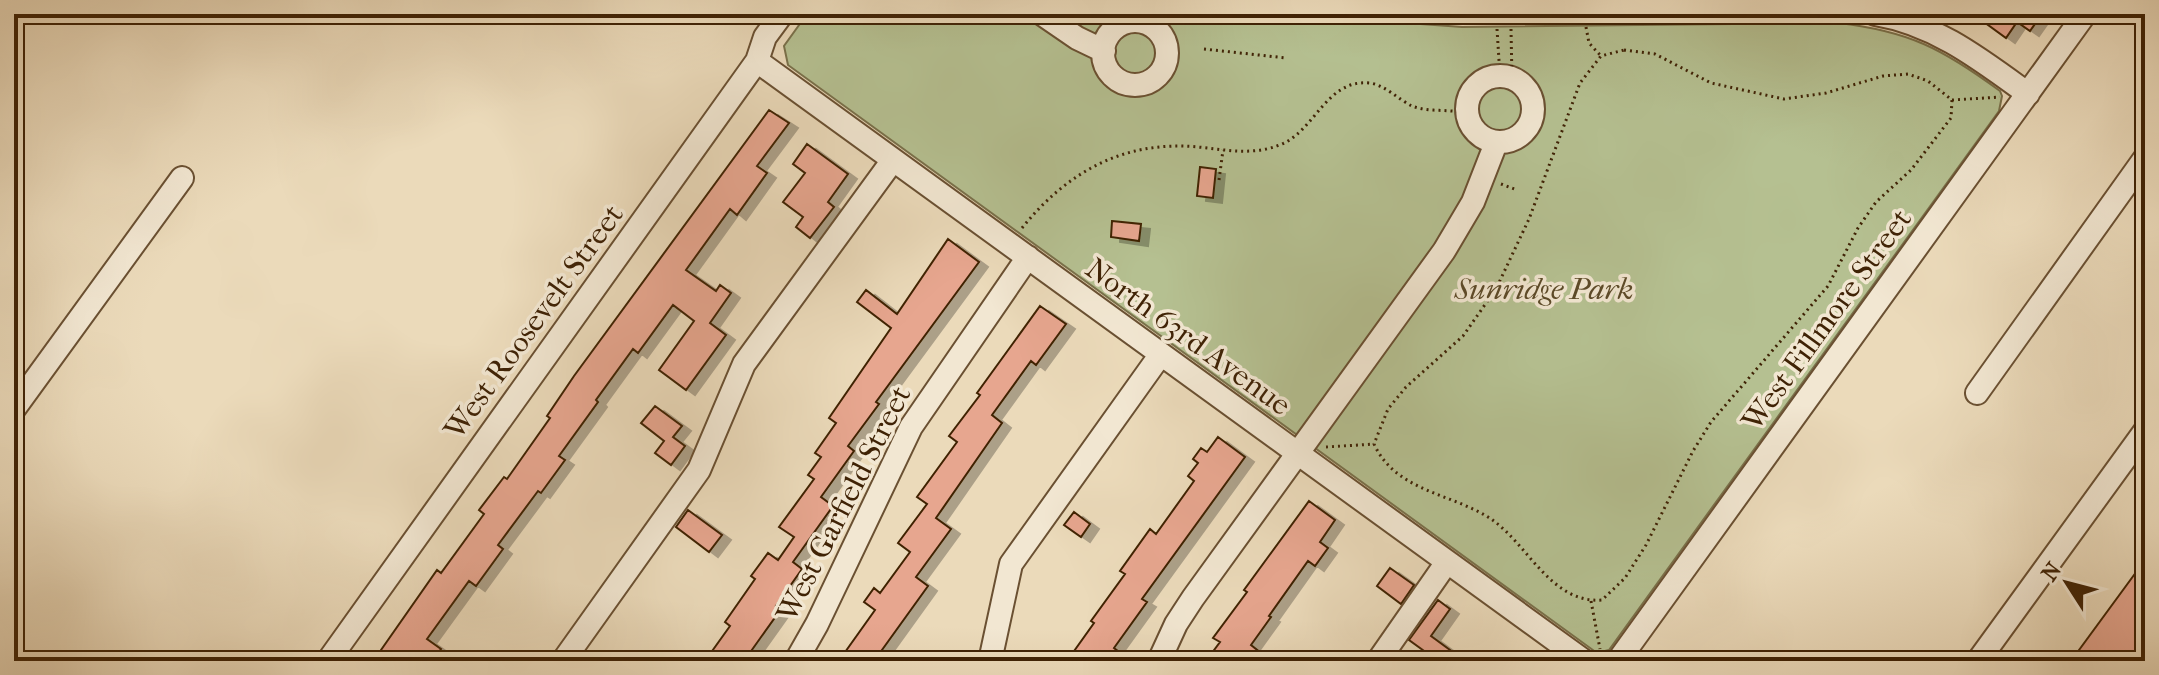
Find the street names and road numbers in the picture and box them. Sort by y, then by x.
street label: West Roosevelt Street [437,198,631,447]
street label: West Fillmore Street [1734,202,1919,438]
street label: North 63rd Avenue [1079,251,1297,423]
street label: West Garfield Street [769,380,919,629]

